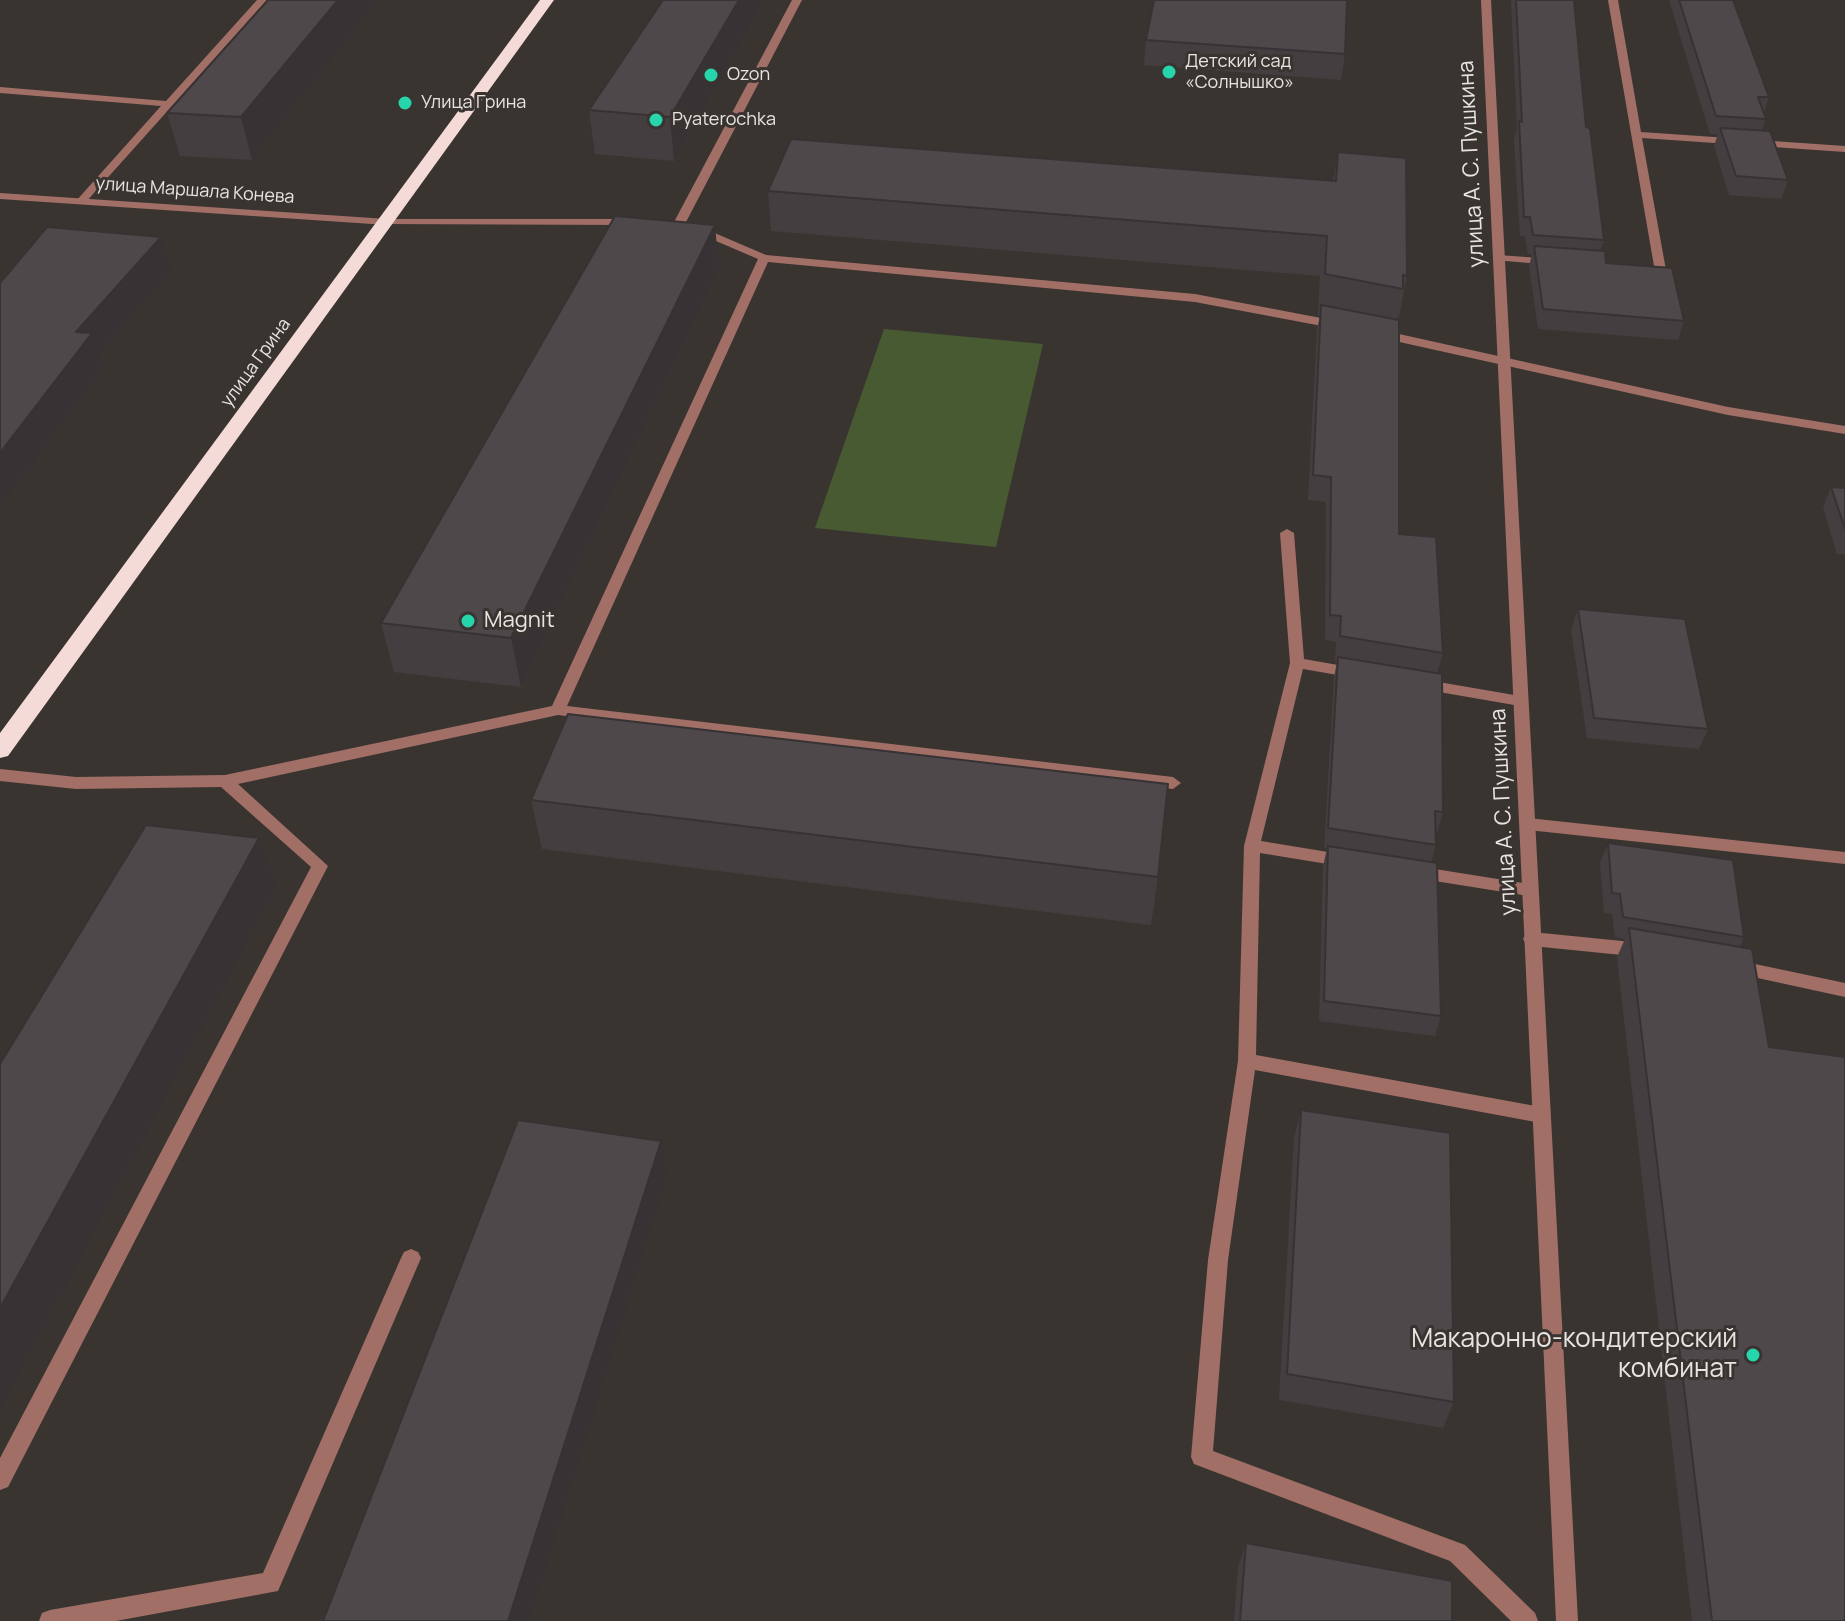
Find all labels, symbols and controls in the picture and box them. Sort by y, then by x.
place label: Детский сад «Солнышко» [1185,51,1294,94]
street label: улица А. С. Пушкина [1453,60,1491,268]
marker: Детский сад «Солнышко» [1160,63,1178,81]
place label: Ozon [727,64,770,86]
marker: Ozon [702,66,720,84]
place label: Улица Грина [421,92,526,114]
marker: Улица Грина [396,94,414,112]
place label: Pyaterochka [672,109,776,131]
marker: Pyaterochka [647,111,665,129]
street label: улица Маршала Конева [95,173,295,209]
street label: улица Грина [217,314,295,412]
place label: Magnit [484,608,555,634]
marker: Magnit [459,612,477,630]
street label: улица А. С. Пушкина [1485,708,1523,916]
place label: Макаронно-кондитерский комбинат [1411,1324,1737,1386]
marker: Макаронно-кондитерский комбинат [1744,1346,1762,1364]

